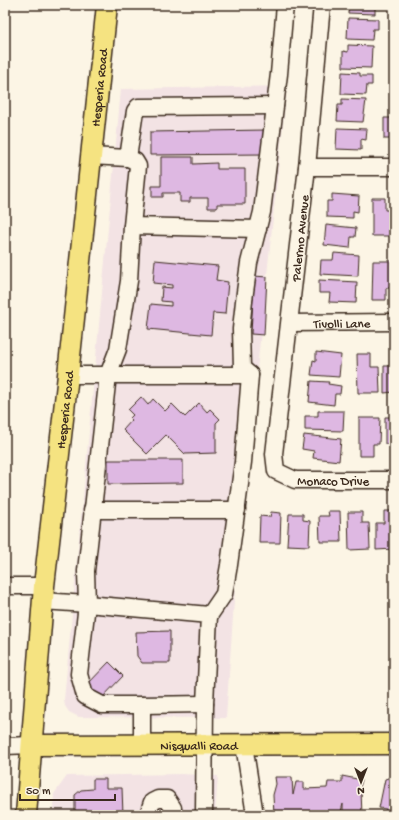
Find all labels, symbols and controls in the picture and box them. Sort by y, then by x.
street label: Hesperia Road [89,47,112,128]
street label: Palermo Avenue [289,194,314,283]
street label: Tivolli Lane [313,317,371,333]
street label: Hesperia Road [55,369,79,450]
street label: Monaco Drive [297,475,369,490]
street label: Nisqualli Road [160,739,239,755]
north arrow [341,762,381,802]
scale bar [20,776,115,802]
text: N [357,784,365,796]
text: 50 m [26,785,51,799]

